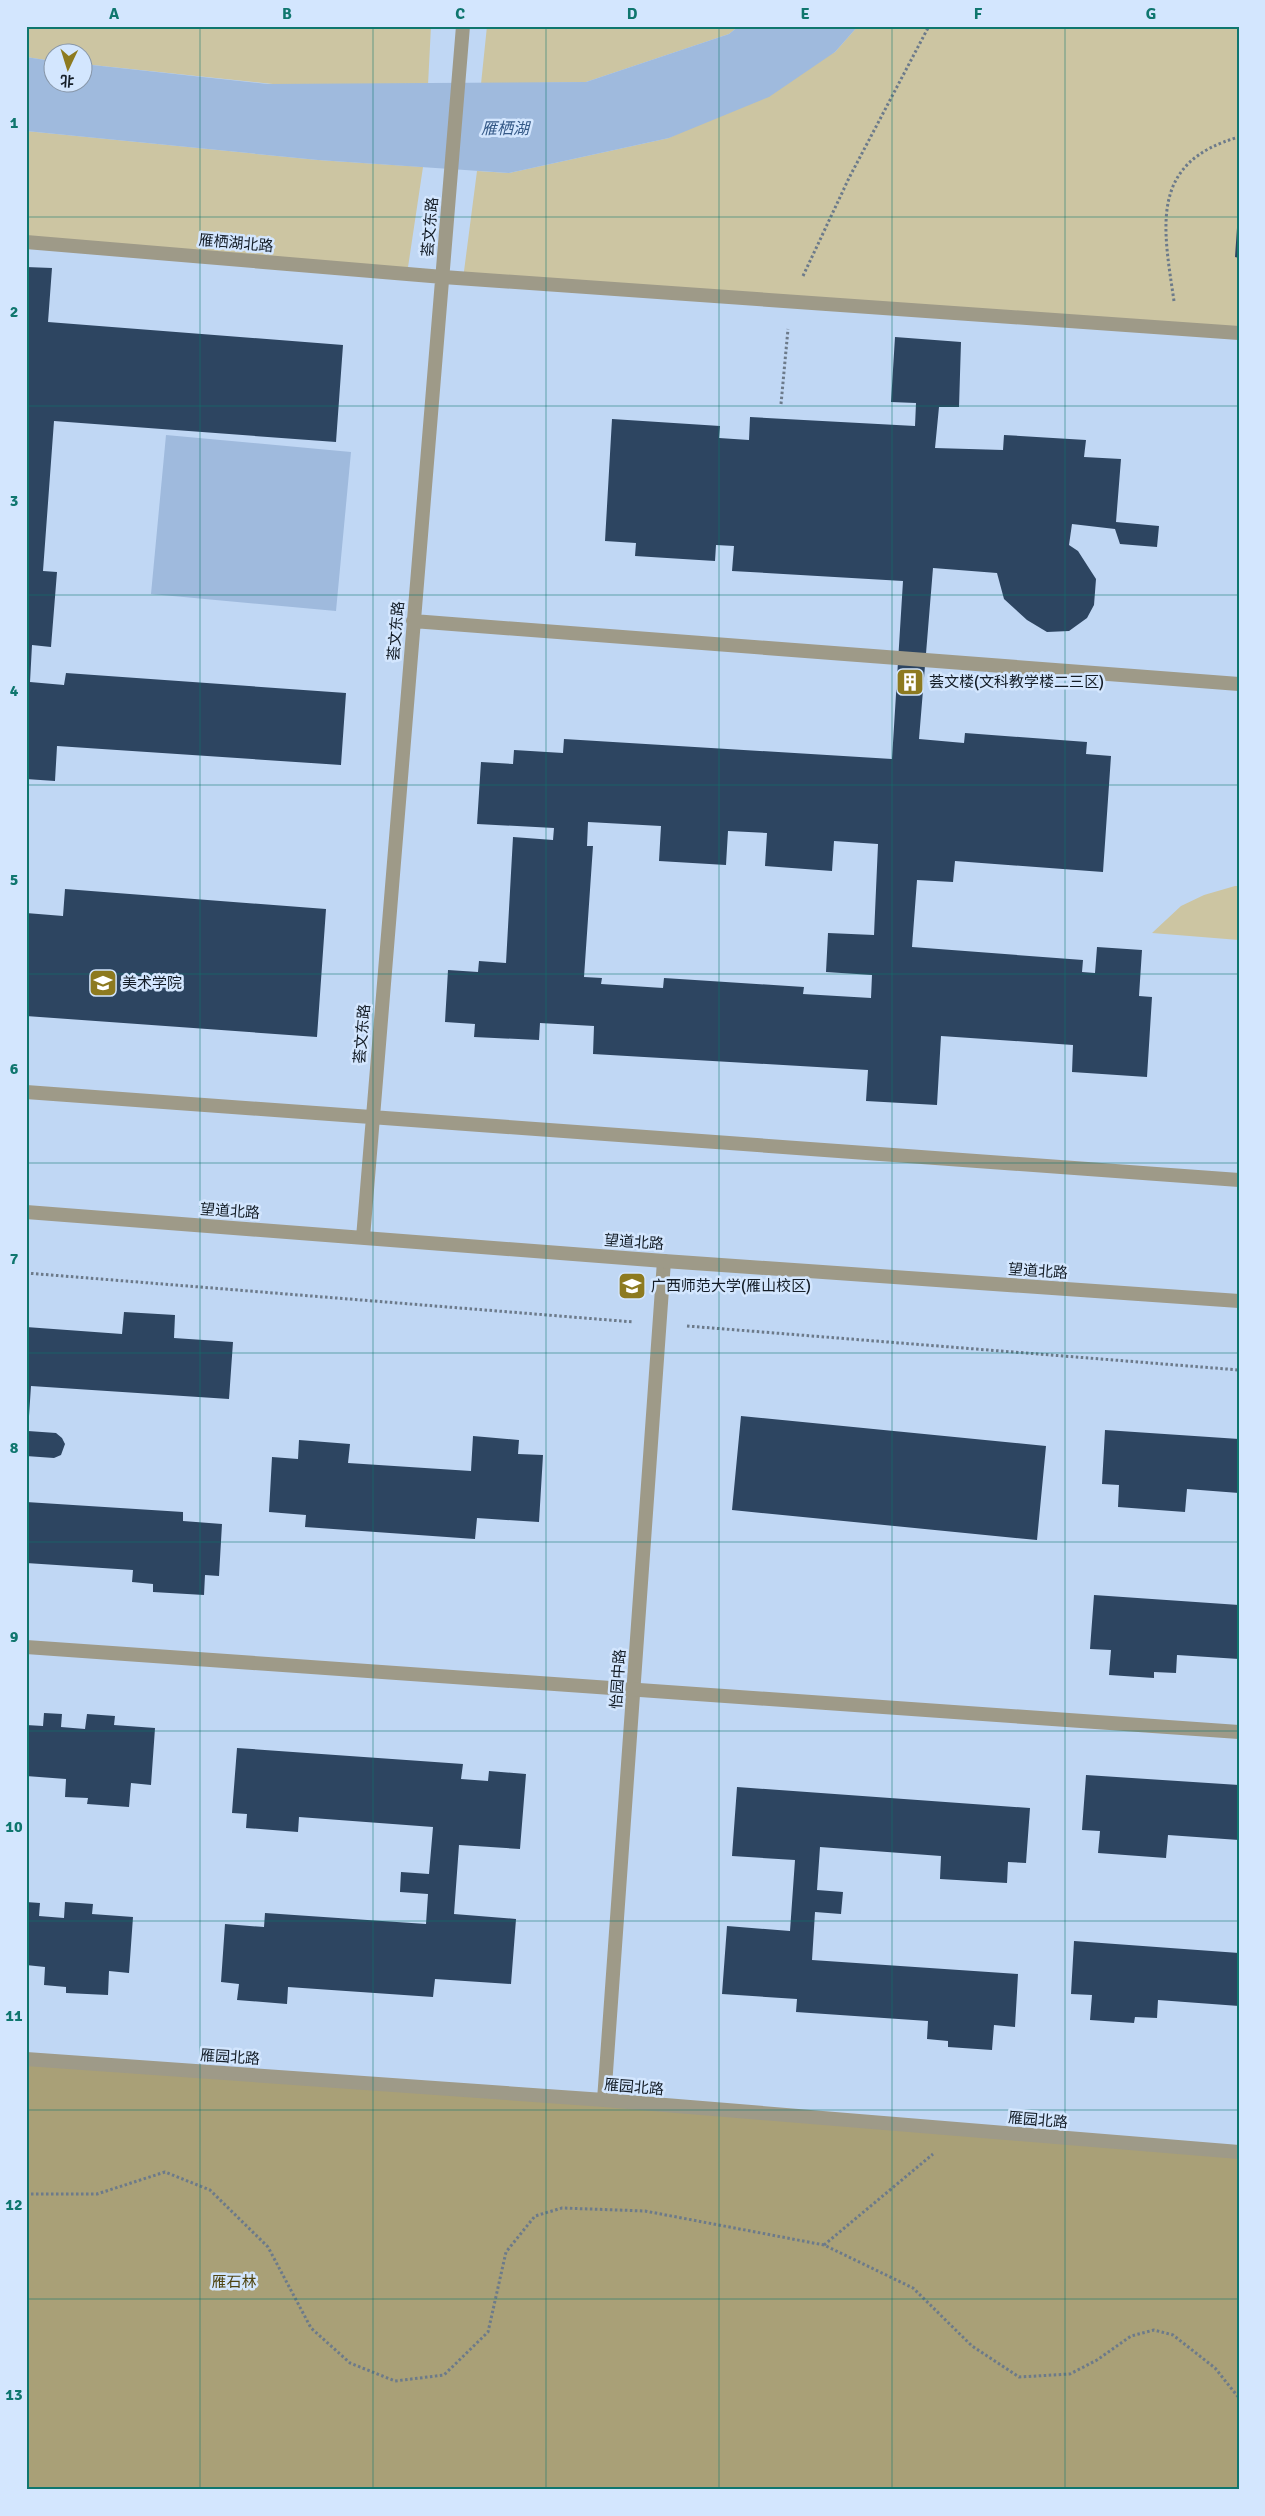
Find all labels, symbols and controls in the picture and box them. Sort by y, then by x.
text: A [109,4,120,24]
text: B [282,4,292,24]
text: C [455,4,465,24]
text: D [627,4,638,24]
text: E [800,4,810,24]
text: F [974,4,983,24]
text: G [1146,4,1156,24]
north arrow [42,42,92,92]
text: 北 [60,72,75,89]
text: 1 [10,113,19,133]
water label: 雁栖湖 [481,119,532,139]
street label: 荟文东路 [418,196,442,258]
street label: 雁栖湖北路 [198,231,274,255]
text: 2 [10,302,18,322]
text: 3 [10,491,18,511]
street label: 荟文东路 [384,600,408,662]
building icon: 荟文楼(文科教学楼二三区) [895,667,925,697]
place label: 荟文楼(文科教学楼二三区) [929,673,1104,691]
text: 4 [10,681,19,701]
text: 5 [10,870,18,890]
school or university icon: 美术学院 [88,968,118,998]
place label: 美术学院 [122,974,182,992]
street label: 荟文东路 [350,1003,374,1065]
text: 6 [10,1059,19,1079]
street label: 望道北路 [199,1200,261,1222]
street label: 望道北路 [603,1231,665,1253]
text: 7 [10,1249,19,1269]
street label: 望道北路 [1007,1260,1069,1282]
school or university icon: 广西师范大学(雁山校区) [617,1271,647,1301]
place label: 广西师范大学(雁山校区) [651,1277,811,1295]
text: 8 [10,1438,19,1458]
text: 9 [10,1627,19,1647]
street label: 怡园中路 [607,1648,629,1710]
text: 10 [5,1817,23,1837]
text: 11 [5,2006,23,2026]
street label: 雁园北路 [199,2046,261,2068]
street label: 雁园北路 [603,2075,665,2099]
street label: 雁园北路 [1007,2108,1069,2132]
text: 12 [5,2195,23,2215]
park label: 雁石林 [211,2273,257,2291]
text: 13 [5,2385,23,2405]

